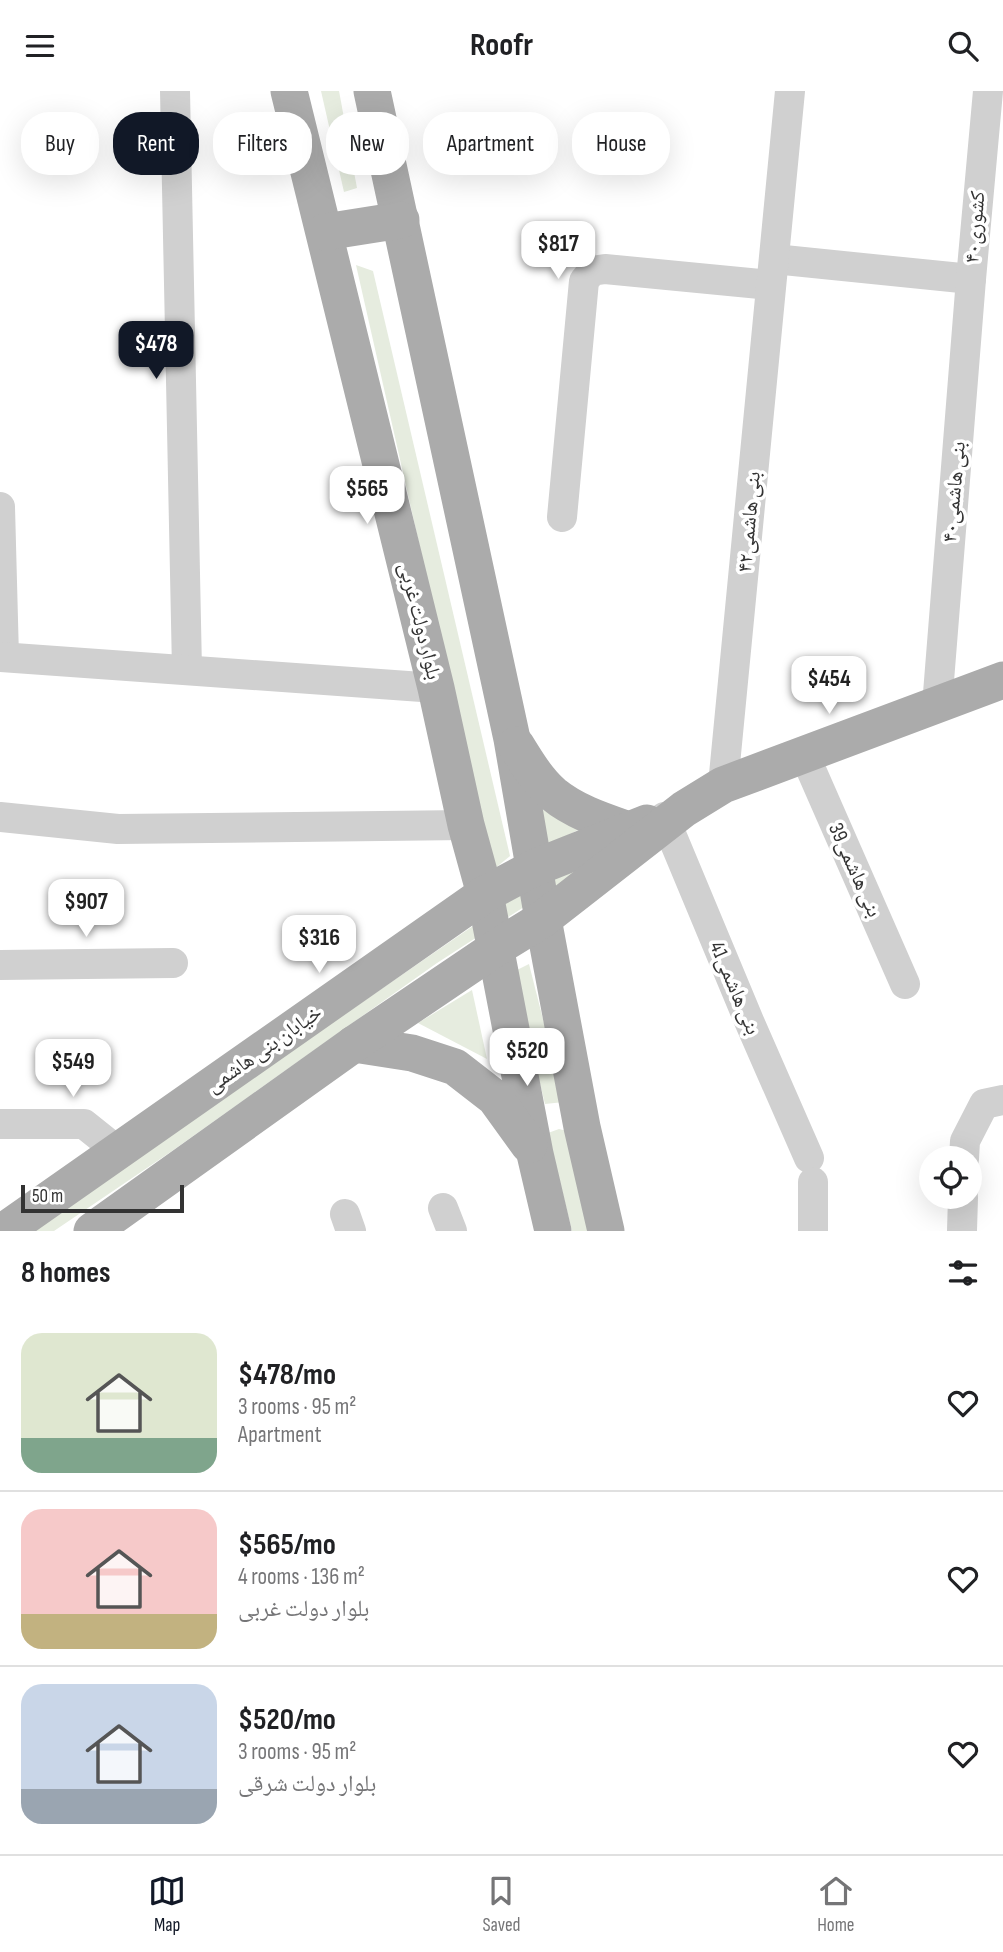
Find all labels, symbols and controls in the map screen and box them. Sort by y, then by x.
text: Roofr [470,26,533,65]
icon: menu [21,27,59,65]
icon: search [944,27,982,65]
chip: Buy [21,112,99,175]
chip: Rent [113,112,199,175]
chip: Filters [213,112,312,175]
chip: New [326,112,409,175]
chip: Apartment [423,112,558,175]
chip: House [572,112,670,175]
street label: کشوری۴۰ [959,190,991,264]
pin: $817 [517,221,599,281]
text: $817 [537,230,579,258]
pin: $478 [115,321,197,381]
text: $478 [135,330,177,358]
street label: بنی هاشمی۴۰ [937,440,971,544]
pin: $565 [326,467,408,526]
street label: بنی هاشمی۴۲ [732,470,766,574]
text: $565 [346,475,388,503]
street label: بلوار دولت غربی [393,560,447,682]
pin: $454 [788,657,870,716]
text: $454 [807,665,851,693]
street label: بنی هاشمی39 [823,819,887,921]
pin: $907 [45,879,127,939]
text: $907 [64,888,108,916]
pin: $316 [278,915,360,975]
text: $316 [298,924,340,952]
street label: بنی هاشمی41 [704,938,766,1038]
street label: خیابان بنی هاشمی [201,1000,327,1098]
pin: $520 [486,1028,568,1088]
text: $520 [506,1037,548,1065]
pin: $549 [32,1039,114,1099]
text: $549 [51,1048,95,1076]
map controls [919,1146,982,1209]
button: locate [919,1146,982,1209]
scale bar [21,1182,184,1214]
text: 50 m [32,1185,63,1208]
icon: filters [944,1254,982,1292]
text: 8 homes [21,1255,110,1291]
text: $478/mo [238,1357,336,1393]
icon: home [77,1361,161,1445]
icon: heart [944,1384,982,1422]
text: 3 rooms · 95 m² [238,1393,357,1421]
text: Apartment [238,1421,322,1449]
text: $565/mo [238,1527,336,1563]
icon: home [77,1537,161,1621]
icon: heart [944,1560,982,1598]
text: 4 rooms · 136 m² [238,1563,365,1591]
text: بلوار دولت غربی [238,1595,369,1623]
text: $520/mo [238,1702,336,1738]
icon: home [77,1712,161,1796]
icon: heart [944,1735,982,1773]
text: 3 rooms · 95 m² [238,1738,357,1766]
text: بلوار دولت شرقی [238,1770,376,1798]
tab: Map [148,1872,186,1937]
tab: Saved [482,1872,521,1937]
tab: Home [817,1872,855,1937]

